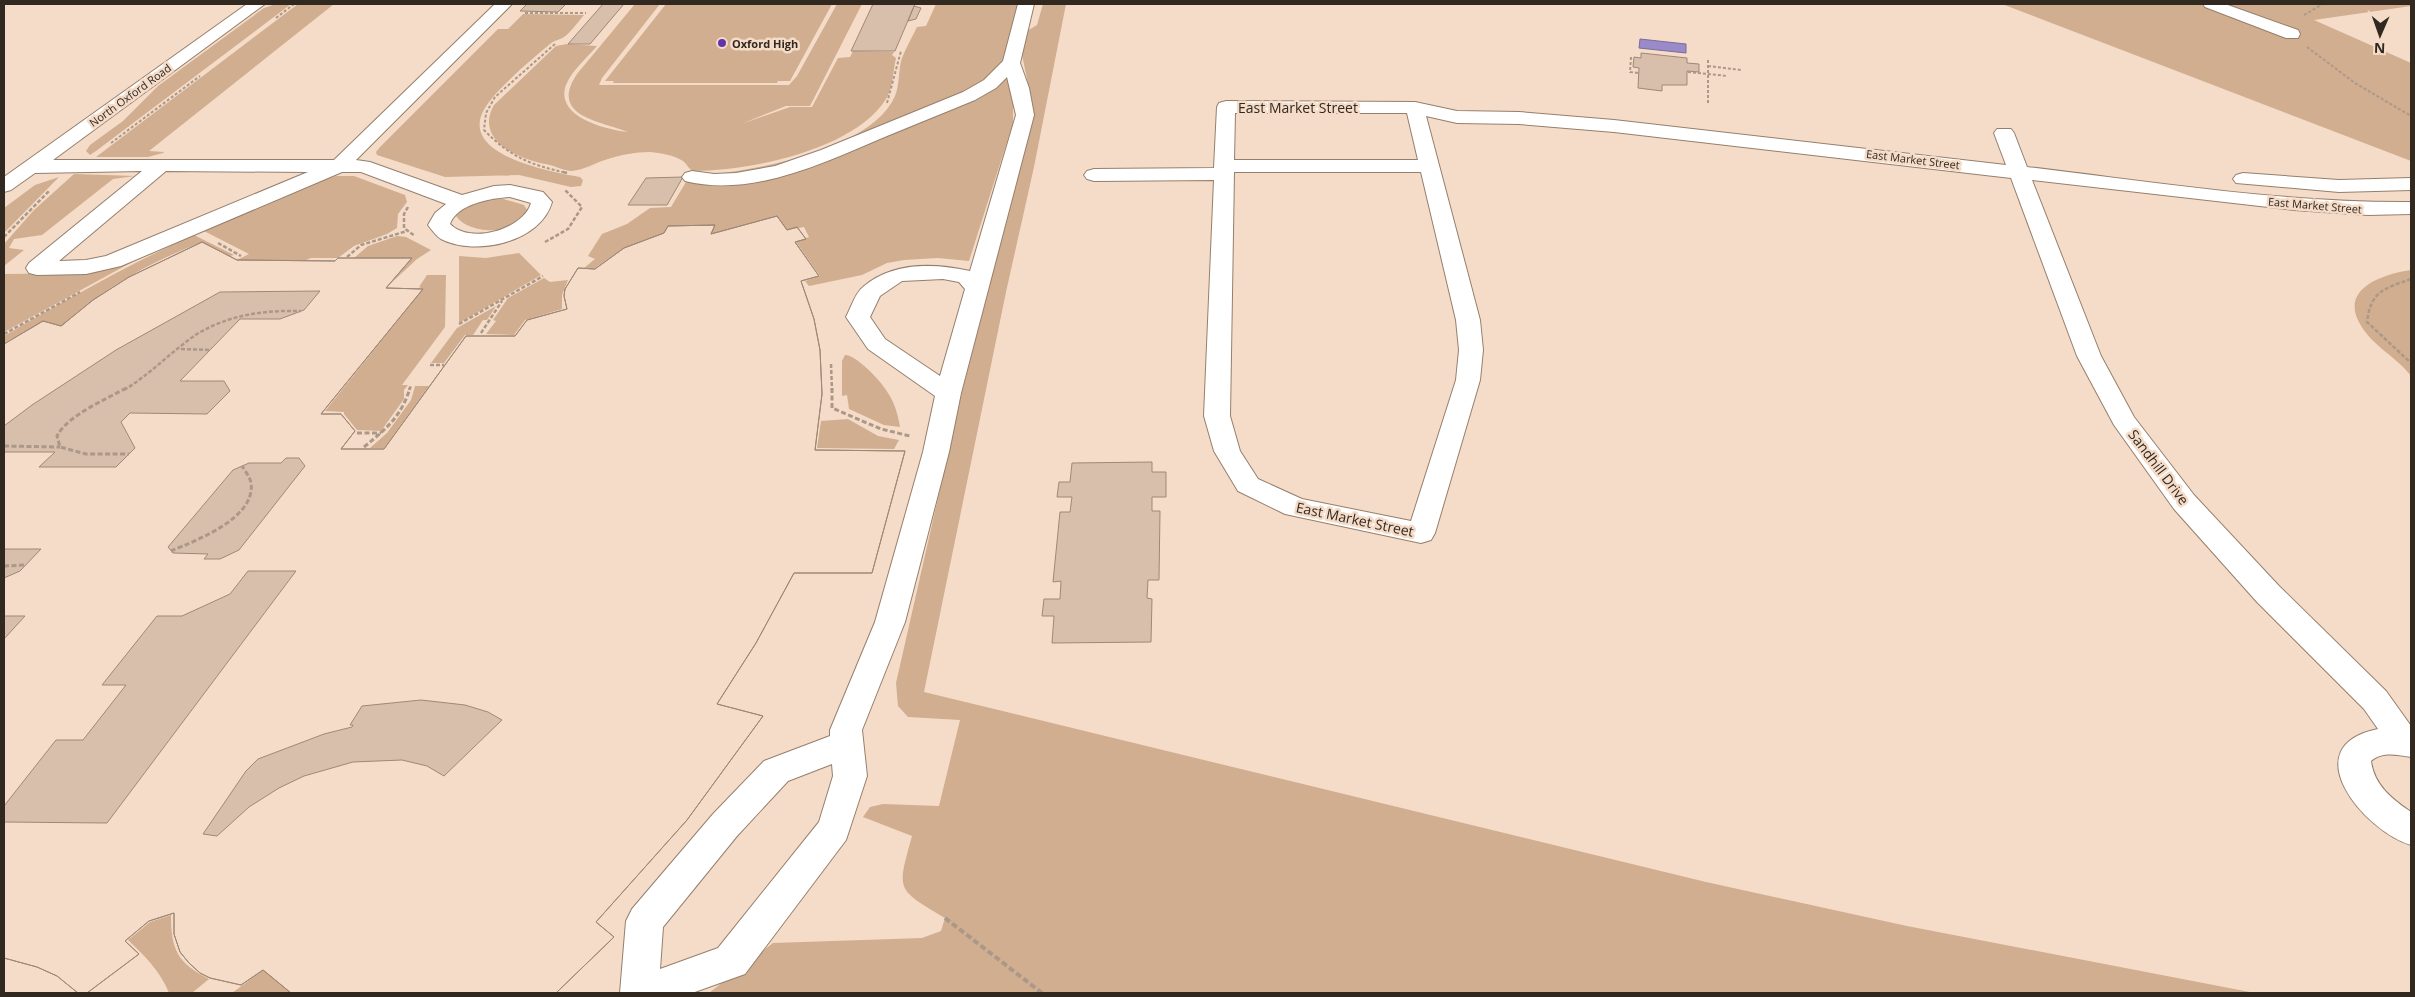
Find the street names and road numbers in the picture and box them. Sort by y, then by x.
street label: North Oxford Road [86,60,174,130]
street label: East Market Street [1238,98,1358,117]
street label: East Market Street [1865,146,1961,172]
street label: East Market Street [2267,193,2363,217]
street label: Sandhill Drive [2124,425,2194,509]
street label: East Market Street [1294,497,1416,541]

